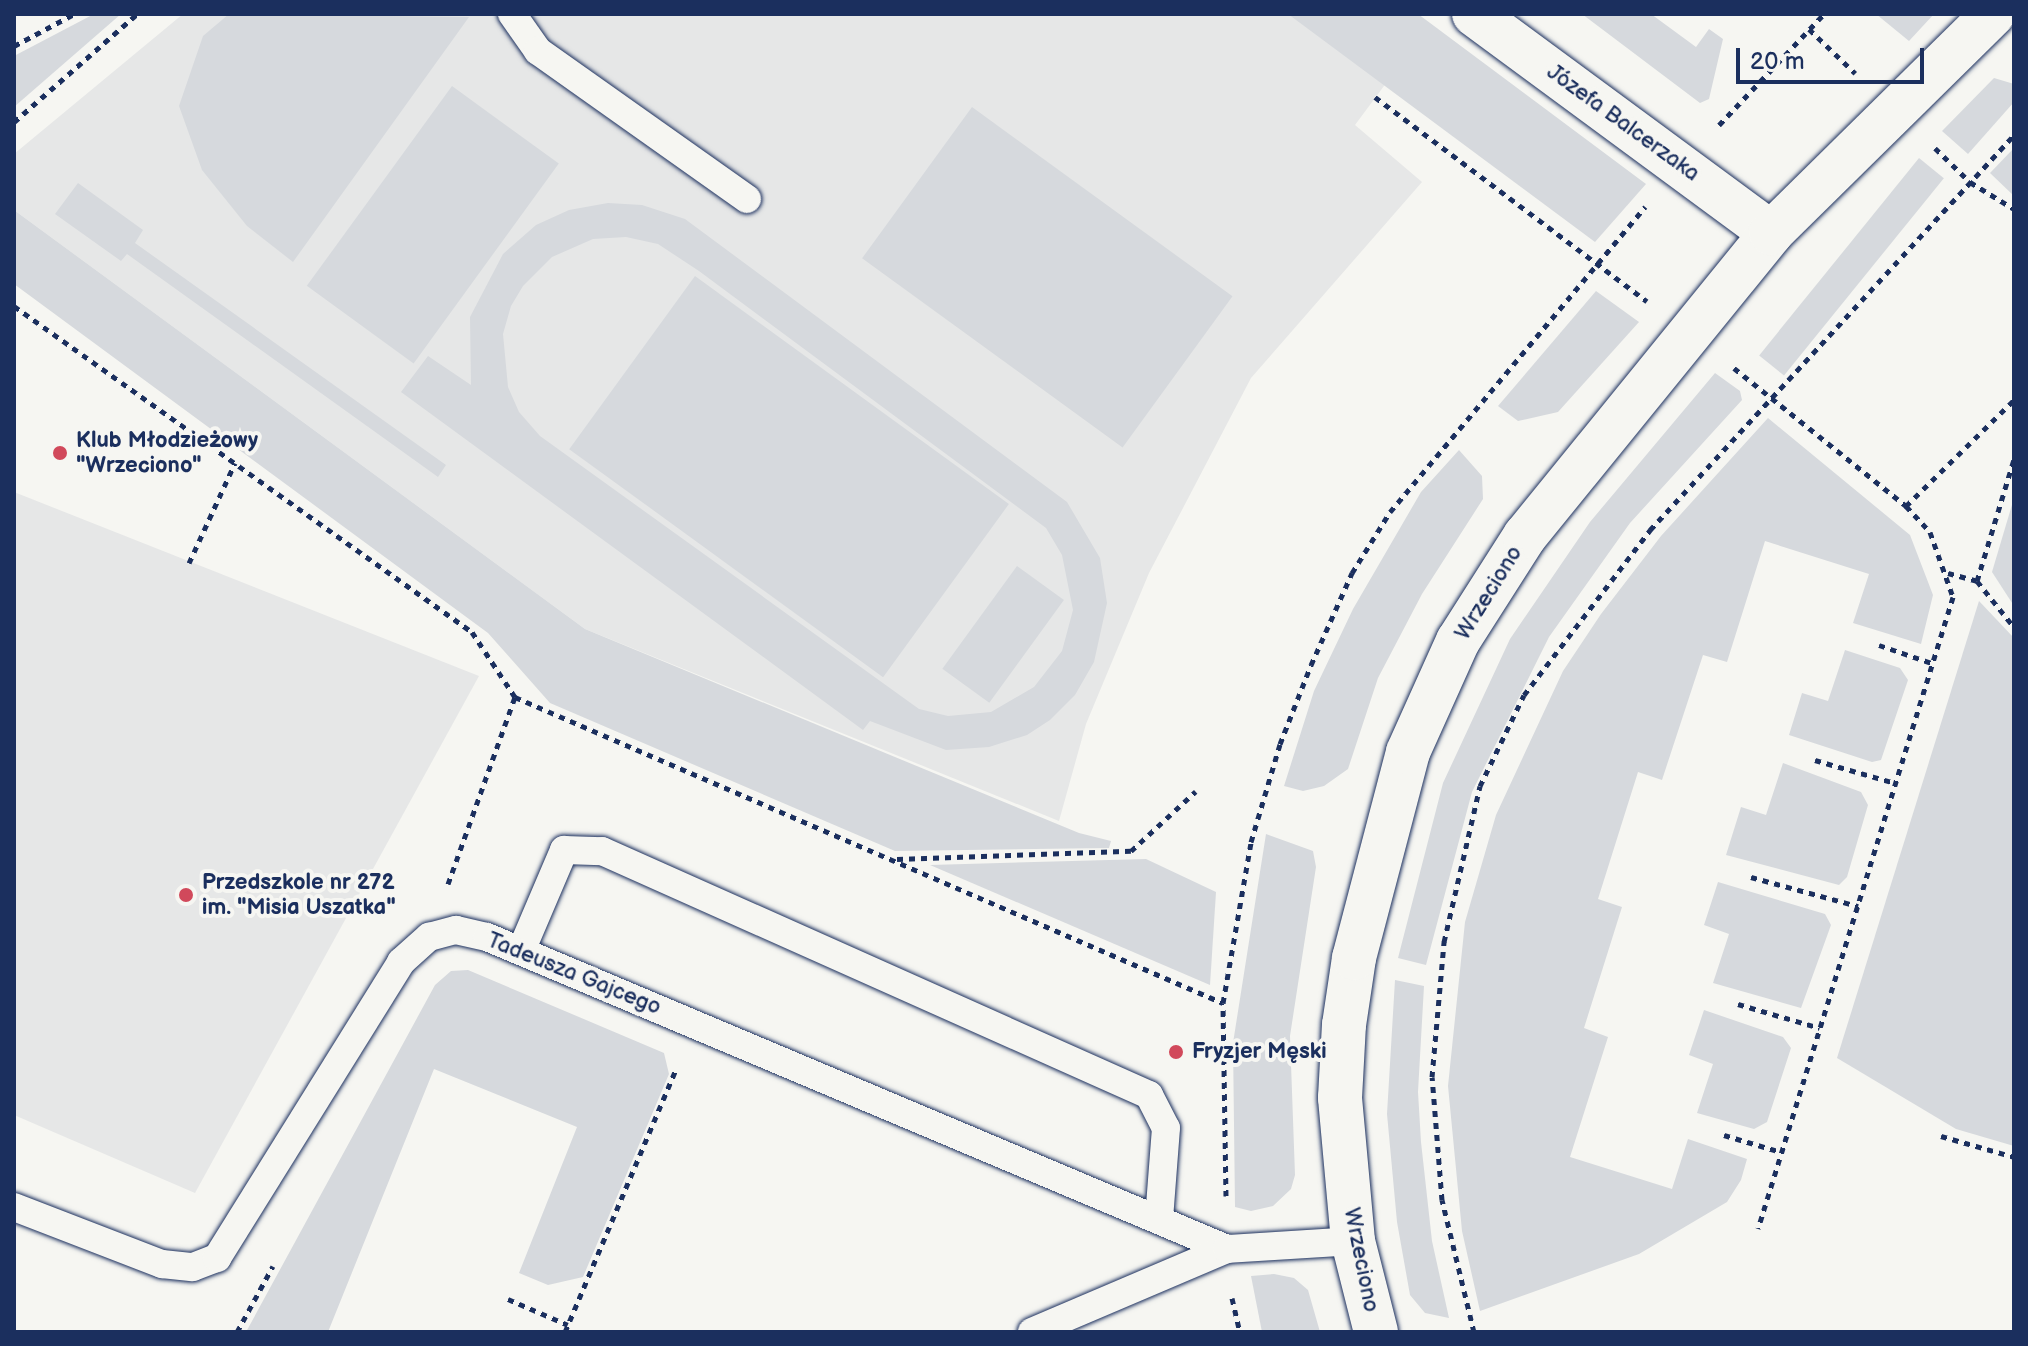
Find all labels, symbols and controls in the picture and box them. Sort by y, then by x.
scale bar [1740,32,1928,82]
text: 20 m [1750,47,1805,76]
street label: Józefa Balcerzaka [1542,59,1704,187]
place label: Klub Młodzieżowy "Wrzeciono" [76,427,258,478]
marker: Klub Młodzieżowy "Wrzeciono" [51,444,69,462]
street label: Wrzeciono [1450,541,1528,645]
place label: Przedszkole nr 272 im. "Misia Uszatka" [202,869,396,920]
marker: Przedszkole nr 272 im. "Misia Uszatka" [177,886,195,904]
street label: Tadeusza Gajcego [483,927,665,1021]
place label: Fryzjer Męski [1192,1039,1327,1065]
marker: Fryzjer Męski [1167,1043,1185,1061]
street label: Wrzeciono [1338,1206,1384,1314]

